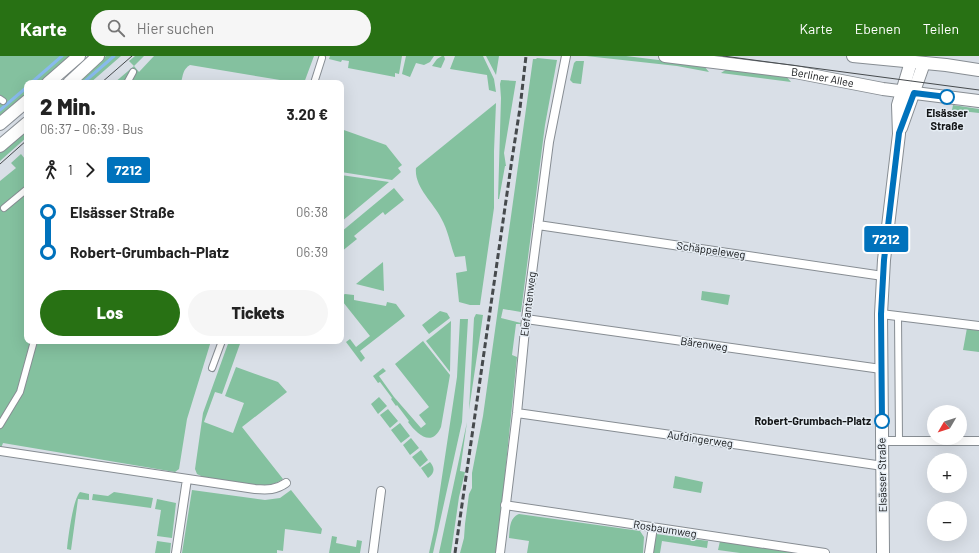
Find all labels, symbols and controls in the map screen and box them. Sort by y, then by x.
search box [91,10,371,46]
text: Karte [20,17,67,40]
icon: search [105,17,127,39]
text: Hier suchen [137,19,214,37]
text: Karte [799,20,833,37]
text: Ebenen [855,20,901,37]
text: Teilen [923,20,959,37]
street label: Berliner Allee [791,65,855,89]
marker: Elsässer Straße [939,89,955,105]
text: 2 Min. [40,93,96,119]
text: 3.20 € [286,105,328,123]
place label: Elsässer Straße [926,106,969,132]
text: 06:37 – 06:39 · Bus [40,121,143,137]
icon: walk [40,159,62,181]
icon: forward [79,159,101,181]
text: 7212 [115,161,142,178]
text: 1 [68,162,73,178]
text: Elsässer Straße [70,203,175,221]
text: 06:38 [296,204,328,220]
line badge: 7212 [858,226,914,252]
text: 7212 [872,230,900,247]
street label: Schäppeleweg [676,238,746,261]
text: Robert-Grumbach-Platz [70,243,229,261]
text: 06:39 [296,244,328,260]
street label: Elefantenweg [517,271,538,337]
button: Los [40,290,180,336]
button: Tickets [188,290,328,336]
street label: Bärenweg [680,334,729,353]
north arrow [927,405,967,445]
map controls [927,405,967,541]
marker: Robert-Grumbach-Platz [874,413,890,429]
place label: Robert-Grumbach-Platz [754,414,871,427]
street label: Aufdingerweg [666,427,734,450]
street label: Elsässer Straße [874,437,889,512]
button: + [927,453,967,493]
button: − [927,501,967,541]
street label: Rosbaumweg [632,517,698,540]

